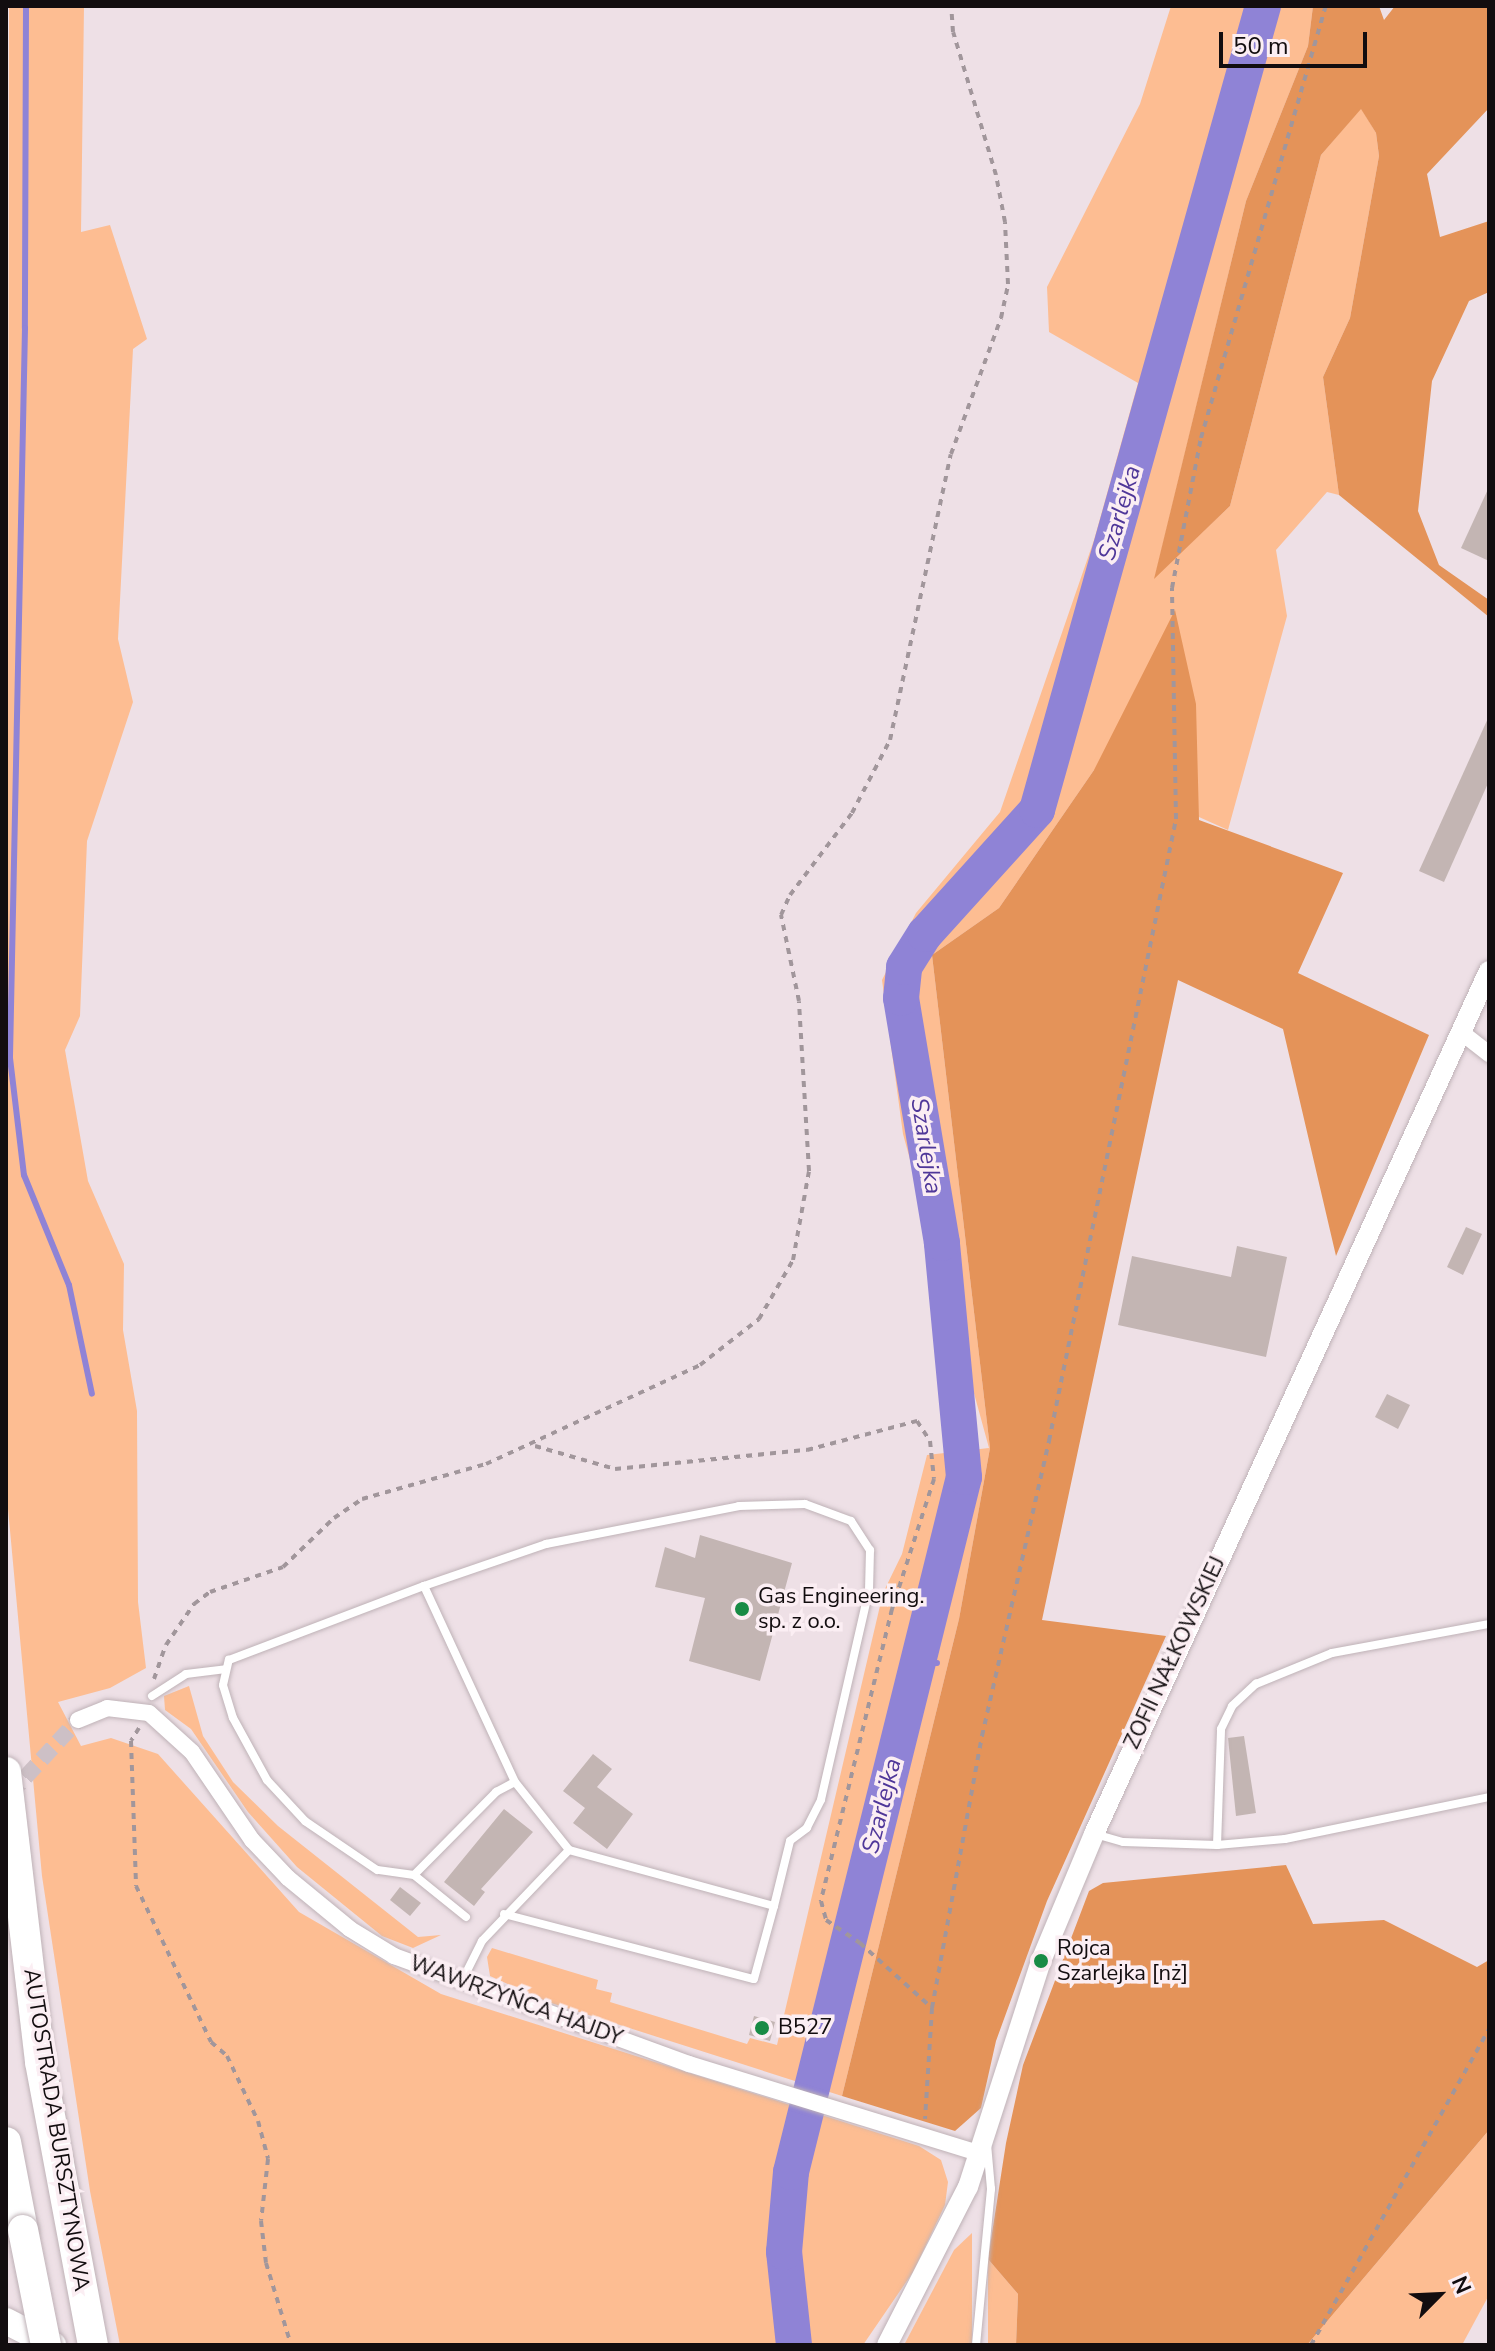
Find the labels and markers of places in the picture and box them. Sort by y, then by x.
place label: Gas Engineering. sp. z o.o. [758,1583,924,1634]
marker: Gas Engineering. sp. z o.o. [733,1600,751,1618]
place label: Rojca Szarlejka [nż] [1057,1935,1188,1986]
marker: Rojca Szarlejka [nż] [1032,1952,1050,1970]
place label: B527 [778,2015,832,2041]
marker: B527 [753,2019,771,2037]

